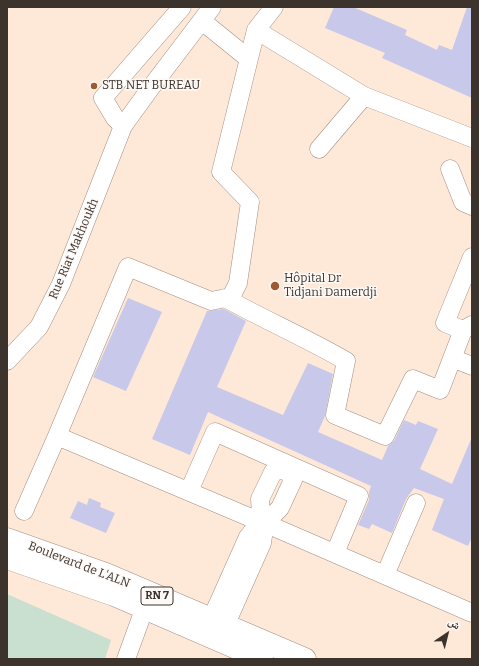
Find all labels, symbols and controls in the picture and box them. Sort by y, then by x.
place label: STB NET BUREAU [102,79,200,93]
marker: STB NET BUREAU [89,81,99,91]
street label: Rue Riat Makhoukh [46,196,102,302]
place label: Hôpital Dr Tidjani Damerdji [284,272,377,300]
marker: Hôpital Dr Tidjani Damerdji [269,280,281,292]
street label: Boulevard de L'ALN [26,539,132,591]
road number: RN 7 [141,587,173,605]
north arrow [427,614,467,654]
text: ش [446,615,463,632]

